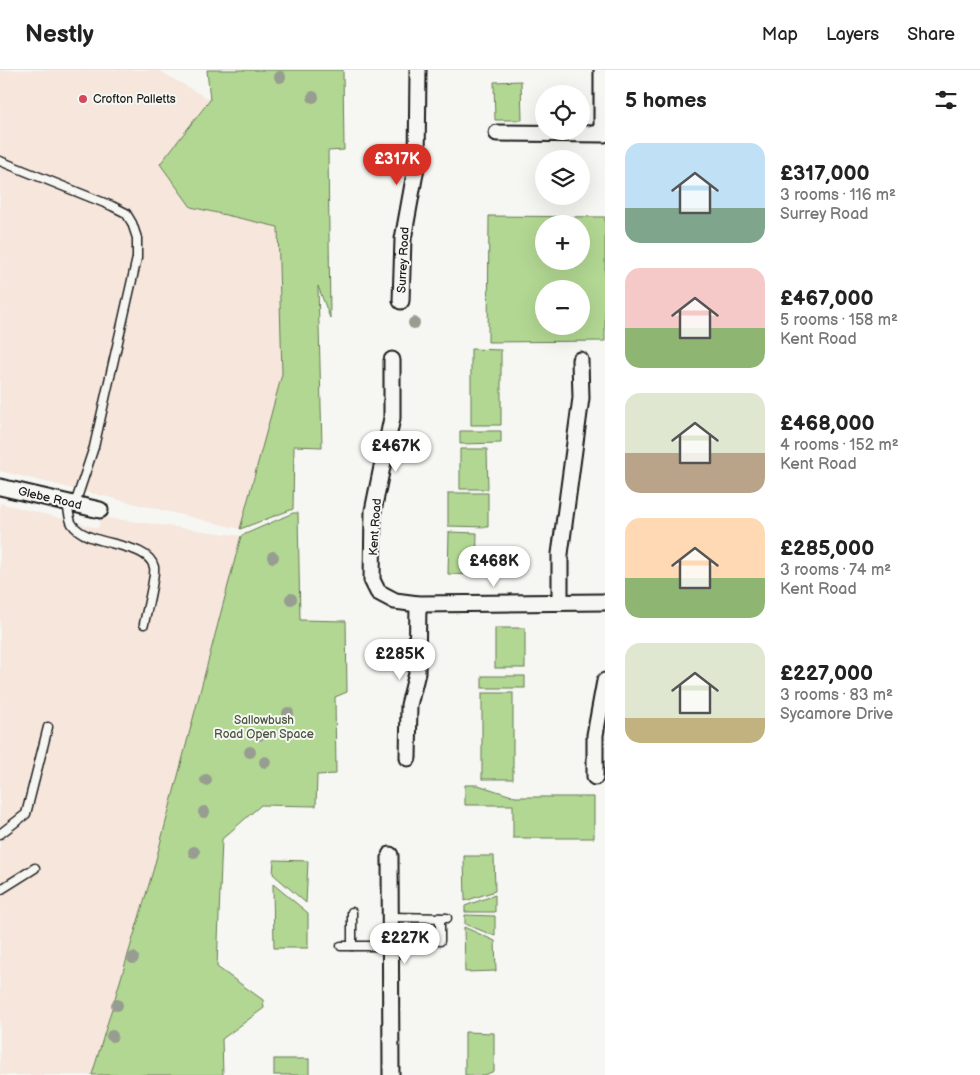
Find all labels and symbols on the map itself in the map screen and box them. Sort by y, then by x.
place label: Crofton Palletts [93,92,176,107]
marker: Crofton Palletts [77,93,89,105]
pin: £317K [362,144,432,186]
street label: Surrey Road [394,226,413,294]
pin: £467K [361,430,431,473]
street label: Glebe Road [17,484,83,513]
street label: Kent Road [366,498,385,556]
pin: £468K [459,546,529,588]
pin: £285K [365,638,435,681]
park label: Sallowbush Road Open Space [214,713,314,742]
pin: £227K [370,922,440,965]

